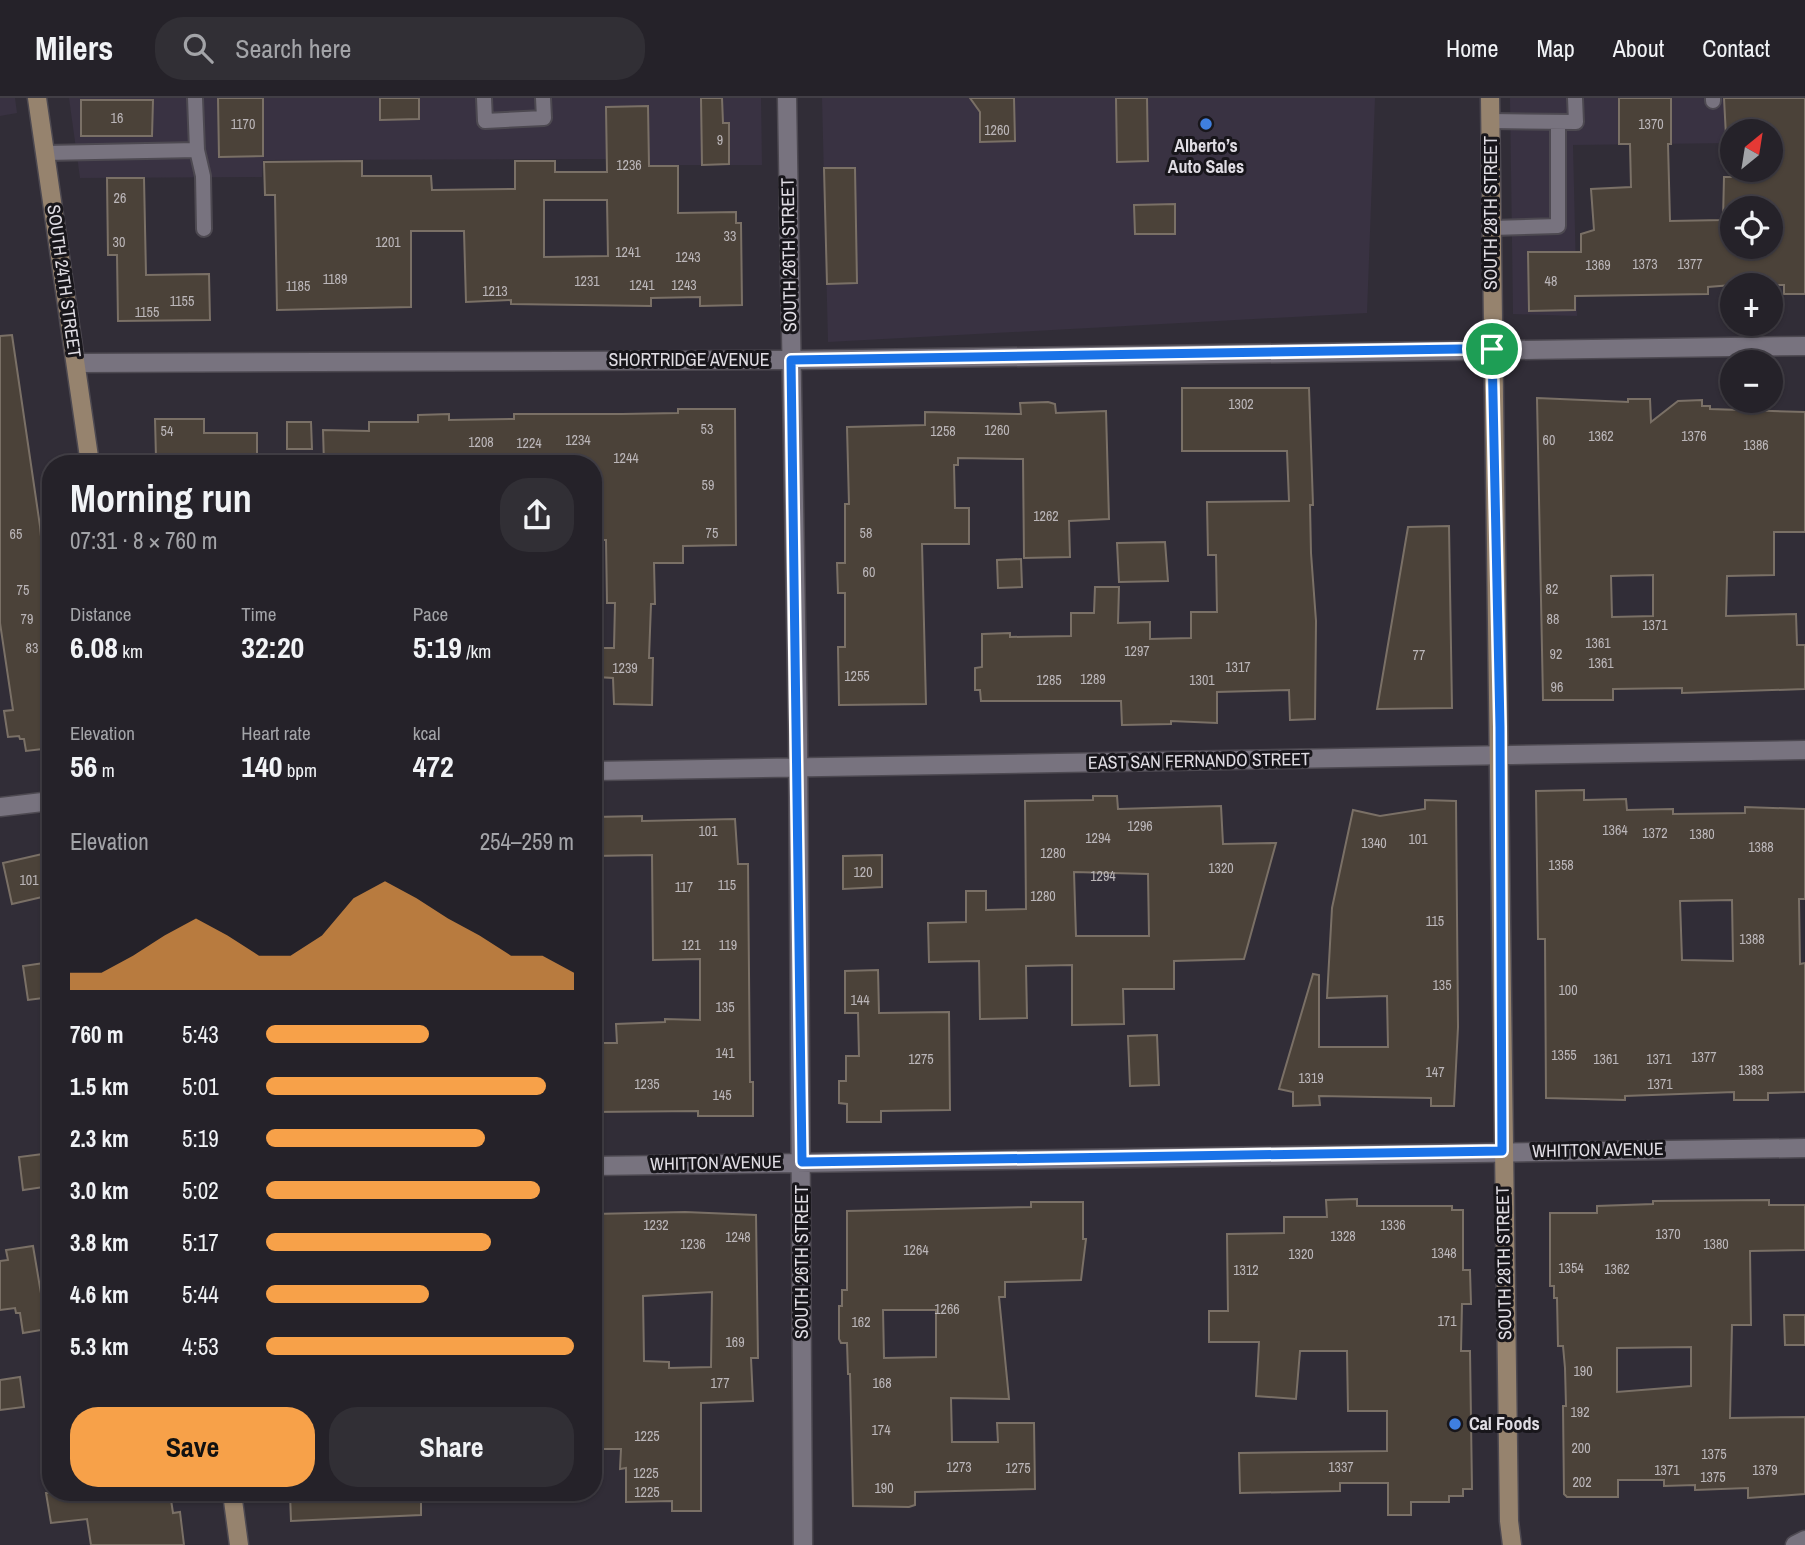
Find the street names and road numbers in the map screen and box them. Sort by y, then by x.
street label: SOUTH 28TH STREET [1478,136,1503,290]
street label: SOUTH 26TH STREET [775,178,802,332]
street label: SOUTH 24TH STREET [41,203,88,359]
street label: SHORTRIDGE AVENUE [608,347,770,372]
street label: EAST SAN FERNANDO STREET [1088,746,1310,775]
street label: WHITTON AVENUE [1532,1136,1664,1163]
street label: WHITTON AVENUE [650,1149,782,1176]
street label: SOUTH 26TH STREET [789,1185,814,1339]
street label: SOUTH 28TH STREET [1490,1186,1517,1340]

